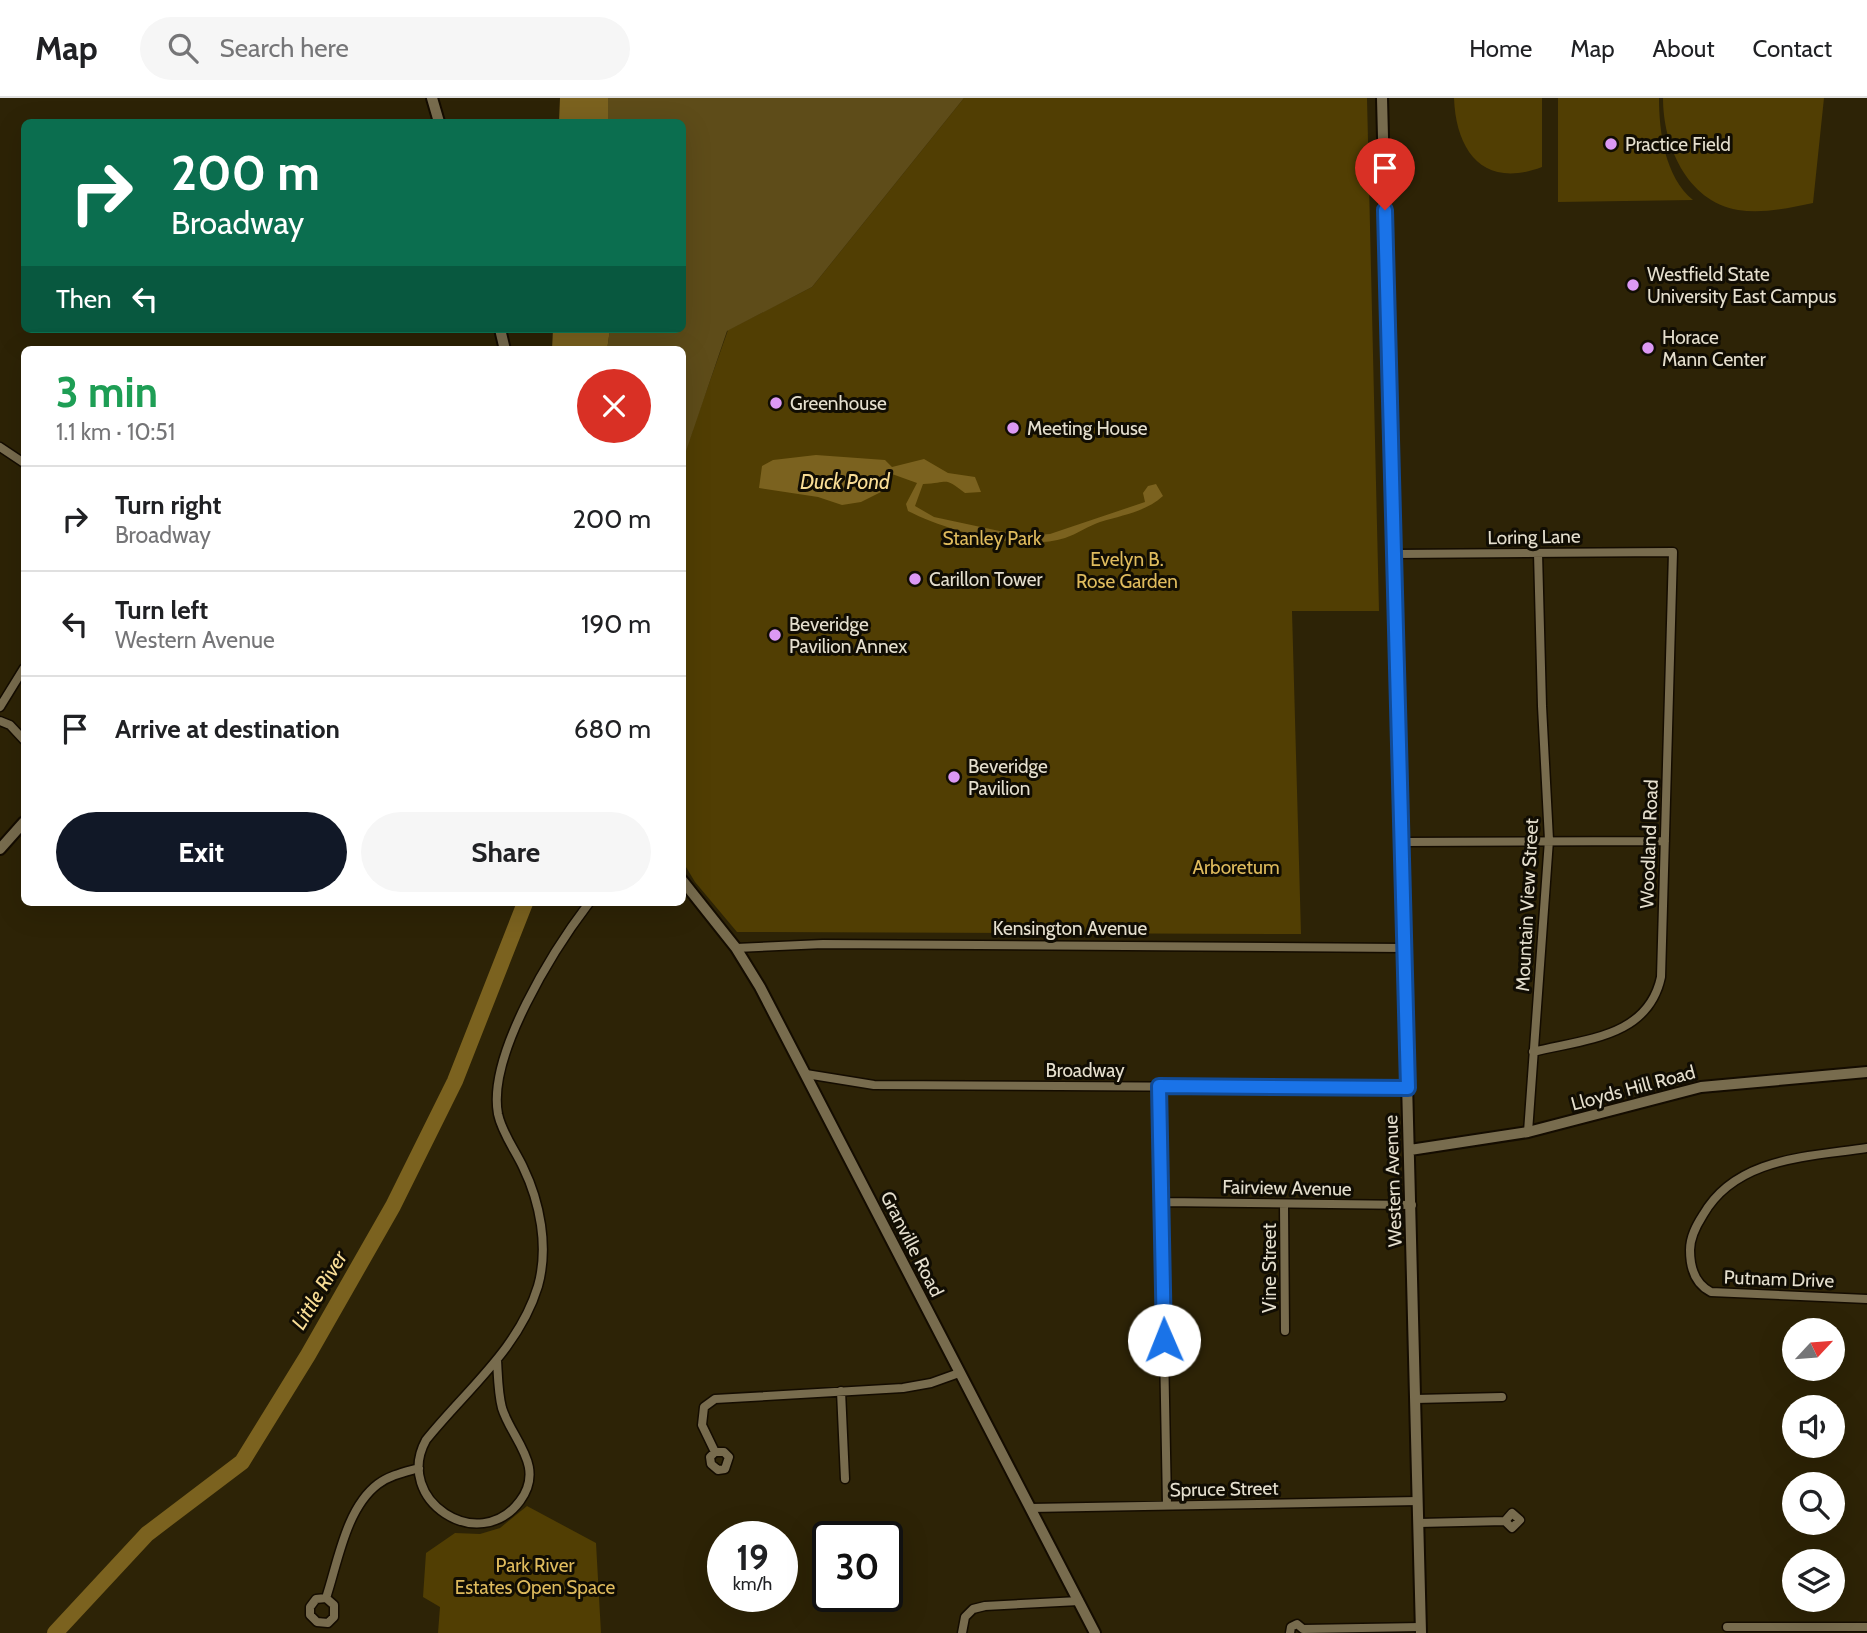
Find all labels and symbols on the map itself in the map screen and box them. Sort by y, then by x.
place label: Practice Field [1625,133,1731,156]
marker: Practice Field [1603,136,1619,152]
pin [1355,138,1415,210]
place label: Westfield State University East Campus [1647,263,1836,308]
marker: Westfield State University East Campus [1625,277,1641,293]
place label: Horace Mann Center [1662,326,1766,371]
marker: Horace Mann Center [1640,340,1656,356]
place label: Greenhouse [790,392,887,415]
marker: Greenhouse [768,395,784,411]
place label: Meeting House [1027,417,1148,440]
marker: Meeting House [1005,420,1021,436]
water label: Duck Pond [800,469,891,494]
street label: Loring Lane [1487,525,1581,549]
park label: Stanley Park [942,527,1042,550]
park label: Evelyn B. Rose Garden [1076,548,1178,593]
place label: Carillon Tower [929,568,1042,591]
marker: Carillon Tower [907,571,923,587]
place label: Beveridge Pavilion Annex [789,613,907,658]
marker: Beveridge Pavilion Annex [767,627,783,643]
place label: Beveridge Pavilion [968,755,1048,800]
marker: Beveridge Pavilion [946,769,962,785]
street label: Woodland Road [1635,779,1663,909]
street label: Mountain View Street [1511,817,1543,992]
park label: Arboretum [1192,856,1280,879]
street label: Kensington Avenue [993,917,1147,940]
street label: Broadway [1045,1059,1125,1082]
street label: Lloyds Hill Road [1568,1060,1698,1116]
street label: Western Avenue [1379,1114,1407,1247]
street label: Fairview Avenue [1222,1175,1352,1201]
street label: Granville Road [876,1187,948,1301]
street label: Vine Street [1258,1222,1281,1313]
water label: Little River [286,1245,353,1334]
street label: Putnam Drive [1723,1266,1835,1292]
position arrow [1127,1303,1201,1377]
north arrow [1782,1318,1844,1381]
street label: Spruce Street [1169,1477,1279,1501]
speed limit sign: 30 [812,1521,903,1612]
park label: Park River Estates Open Space [455,1554,615,1599]

